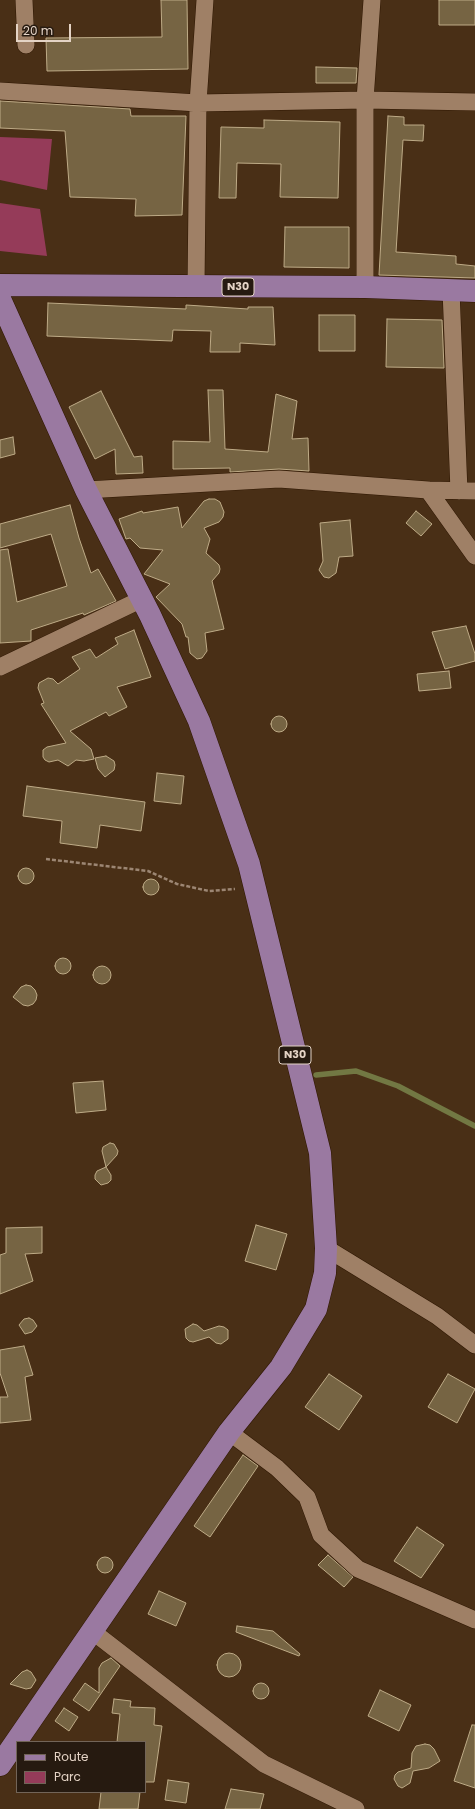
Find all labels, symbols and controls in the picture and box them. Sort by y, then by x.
scale bar [18,16,73,42]
text: 20 m [23,22,53,39]
road number: N30 [222,278,254,296]
road number: N30 [279,1046,311,1064]
legend [16,1741,146,1793]
text: Route [54,1748,88,1765]
text: Parc [54,1768,81,1785]

